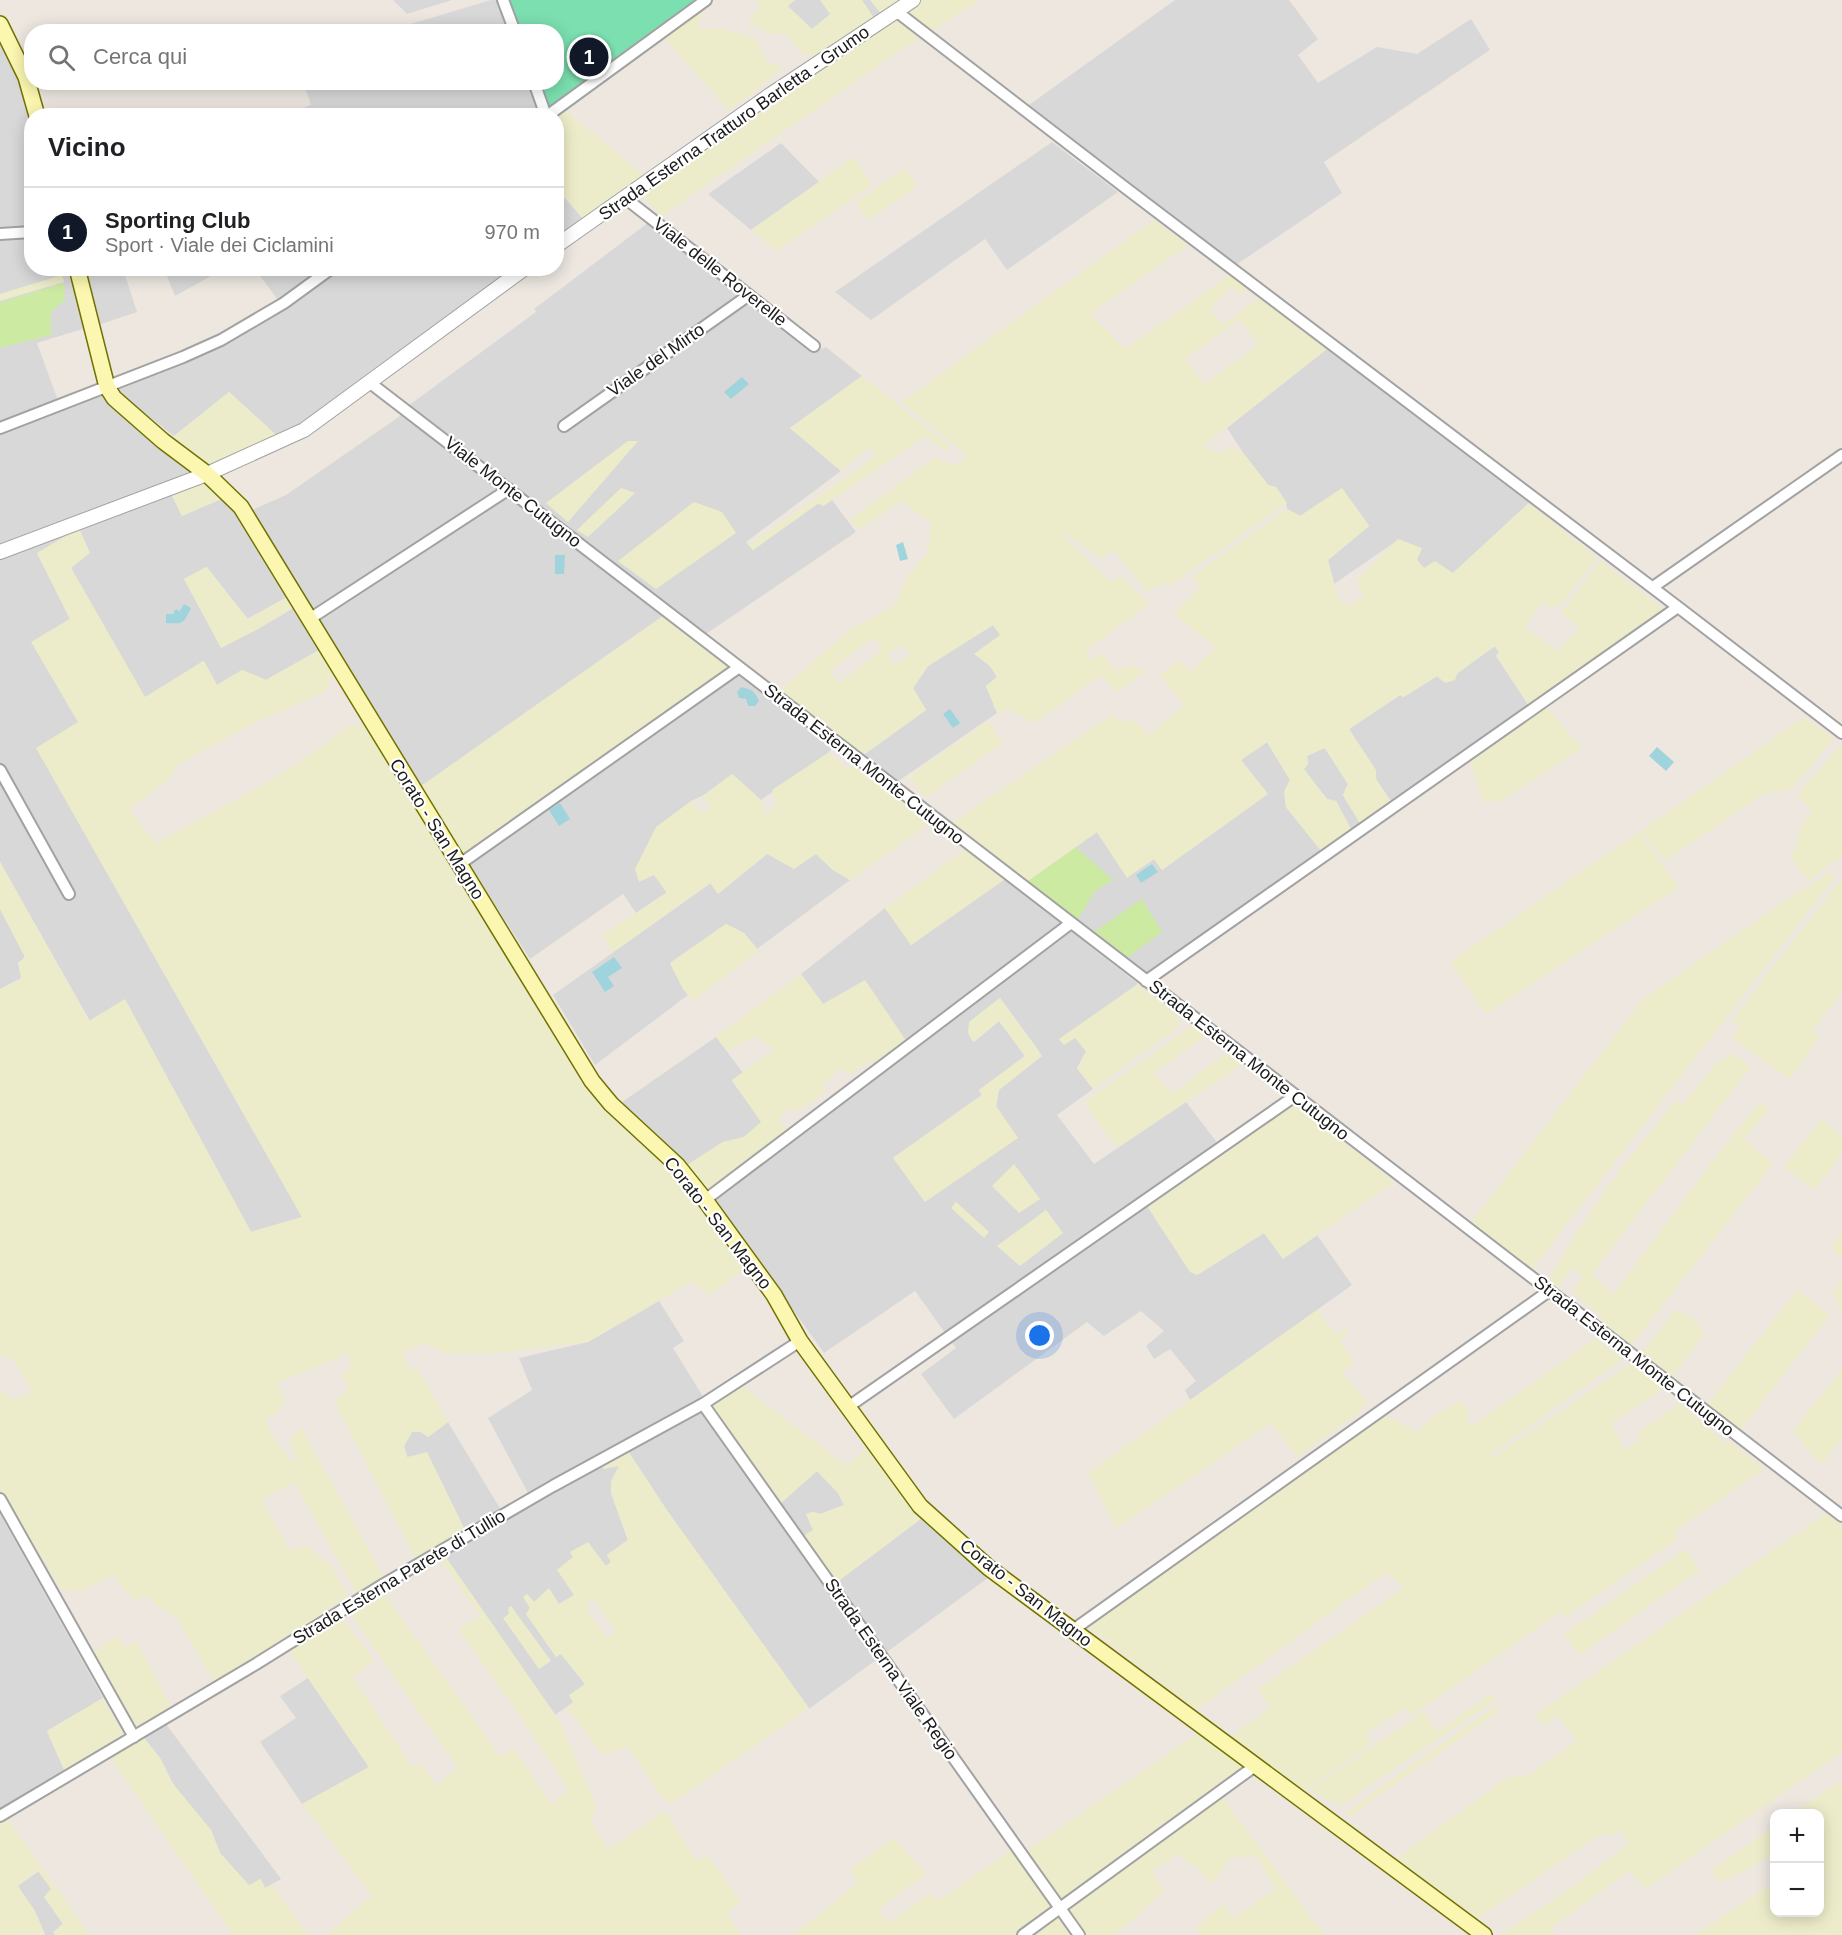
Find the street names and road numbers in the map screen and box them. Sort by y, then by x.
street label: Strada Esterna Tratturo Barletta - Grumo [595,22,873,224]
street label: Viale delle Roverelle [649,214,791,330]
street label: Viale del Mirto [604,319,708,401]
street label: Viale Monte Cutugno [441,432,585,552]
street label: Strada Esterna Monte Cutugno [760,680,968,848]
street label: Corato - San Magno [386,755,488,903]
street label: Strada Esterna Monte Cutugno [1145,976,1353,1144]
street label: Corato - San Magno [660,1153,776,1293]
street label: Strada Esterna Monte Cutugno [1530,1272,1738,1440]
street label: Strada Esterna Parete di Tullio [289,1506,509,1648]
street label: Corato - San Magno [956,1535,1096,1651]
street label: Strada Esterna Viale Regio [821,1574,961,1764]

